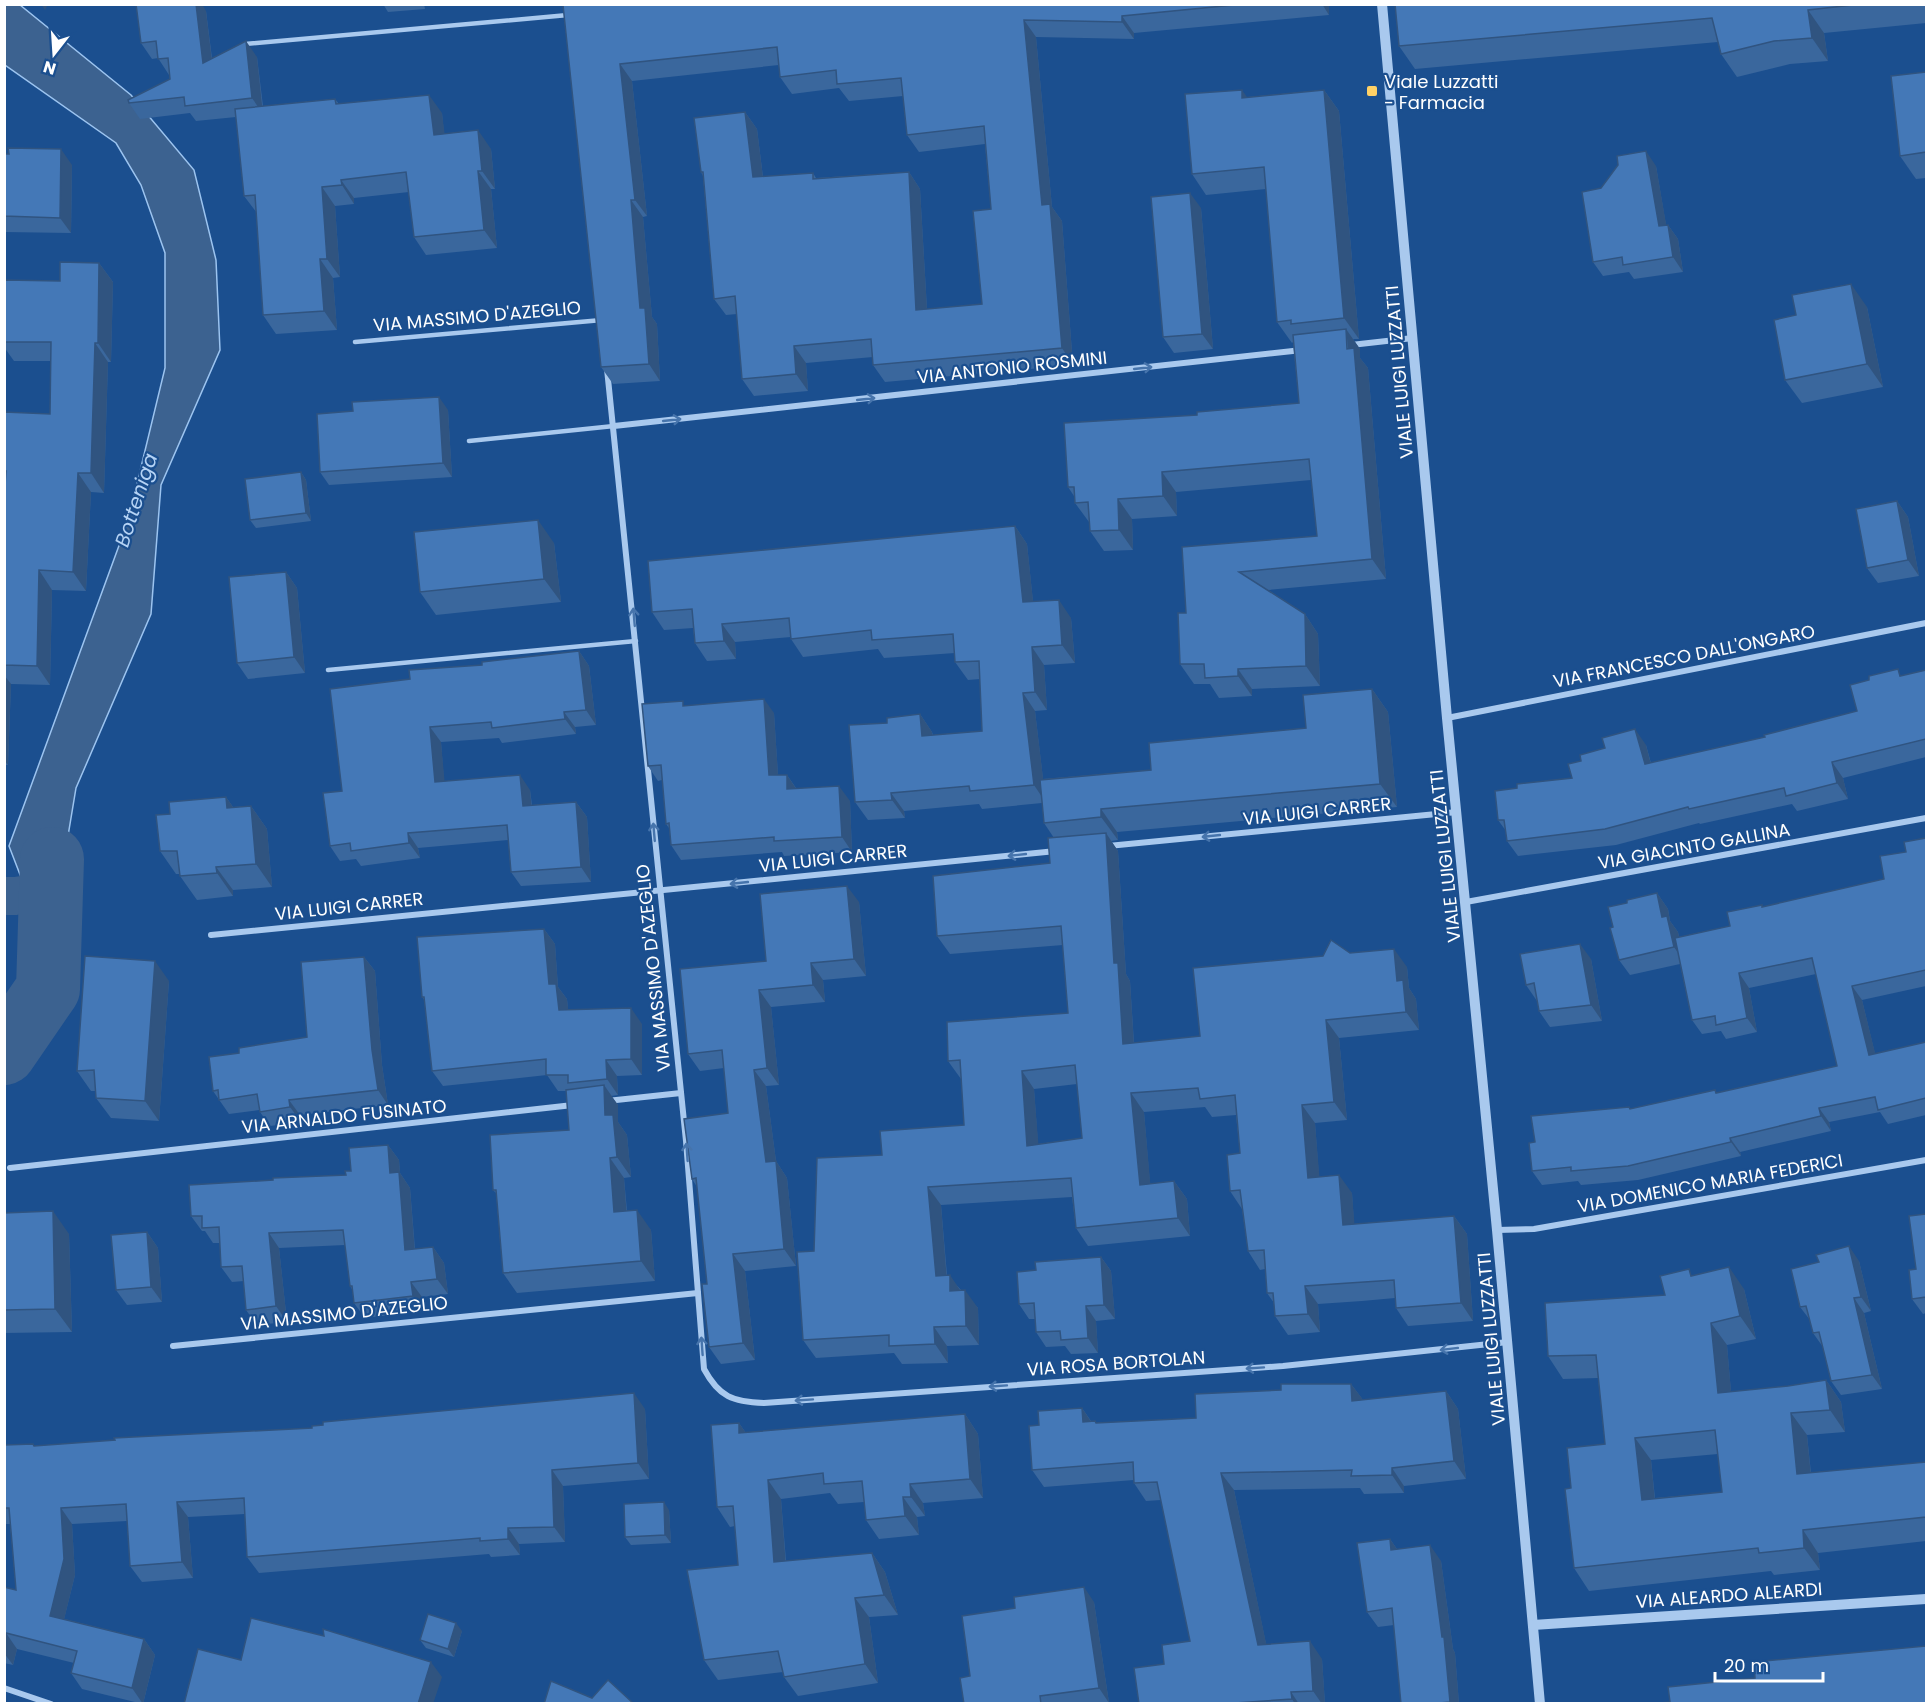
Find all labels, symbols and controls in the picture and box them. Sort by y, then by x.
north arrow [24,24,84,84]
text: N [41,55,59,81]
place label: Viale Luzzatti - Farmacia [1384,69,1499,115]
marker: Viale Luzzatti - Farmacia [1365,84,1379,98]
street label: VIALE LUIGI LUZZATTI [1379,284,1419,460]
street label: VIA MASSIMO D'AZEGLIO [372,294,582,338]
street label: VIA ANTONIO ROSMINI [916,345,1108,389]
one-way arrow [1133,362,1153,373]
one-way arrow [855,393,875,404]
one-way arrow [662,414,681,425]
water label: Botteniga [108,450,164,550]
one-way arrow [628,608,639,628]
street label: VIA FRANCESCO DALL'ONGARO [1551,618,1817,694]
street label: VIALE LUIGI LUZZATTI [1423,768,1467,944]
street label: VIA LUIGI CARRER [1241,791,1393,831]
street label: VIA GIACINTO GALLINA [1596,817,1792,875]
one-way arrow [648,823,659,843]
one-way arrow [1201,831,1221,842]
street label: VIA LUIGI CARRER [757,838,909,878]
one-way arrow [1007,850,1027,861]
street label: VIA MASSIMO D'AZEGLIO [630,863,676,1073]
one-way arrow [730,878,750,889]
street label: VIA LUIGI CARRER [273,886,425,926]
street label: VIA ARNALDO FUSINATO [240,1093,448,1139]
one-way arrow [681,1142,692,1162]
street label: VIA DOMENICO MARIA FEDERICI [1575,1147,1845,1219]
street label: VIALE LUIGI LUZZATTI [1471,1251,1511,1427]
street label: VIA MASSIMO D'AZEGLIO [239,1290,449,1336]
one-way arrow [696,1337,707,1357]
street label: VIA ROSA BORTOLAN [1026,1344,1206,1382]
one-way arrow [1440,1344,1460,1355]
one-way arrow [1246,1363,1266,1374]
one-way arrow [989,1381,1009,1392]
one-way arrow [794,1395,814,1406]
street label: VIA ALEARDO ALEARDI [1635,1576,1823,1614]
scale bar [1715,1645,1823,1683]
text: 20 m [1724,1653,1769,1678]

